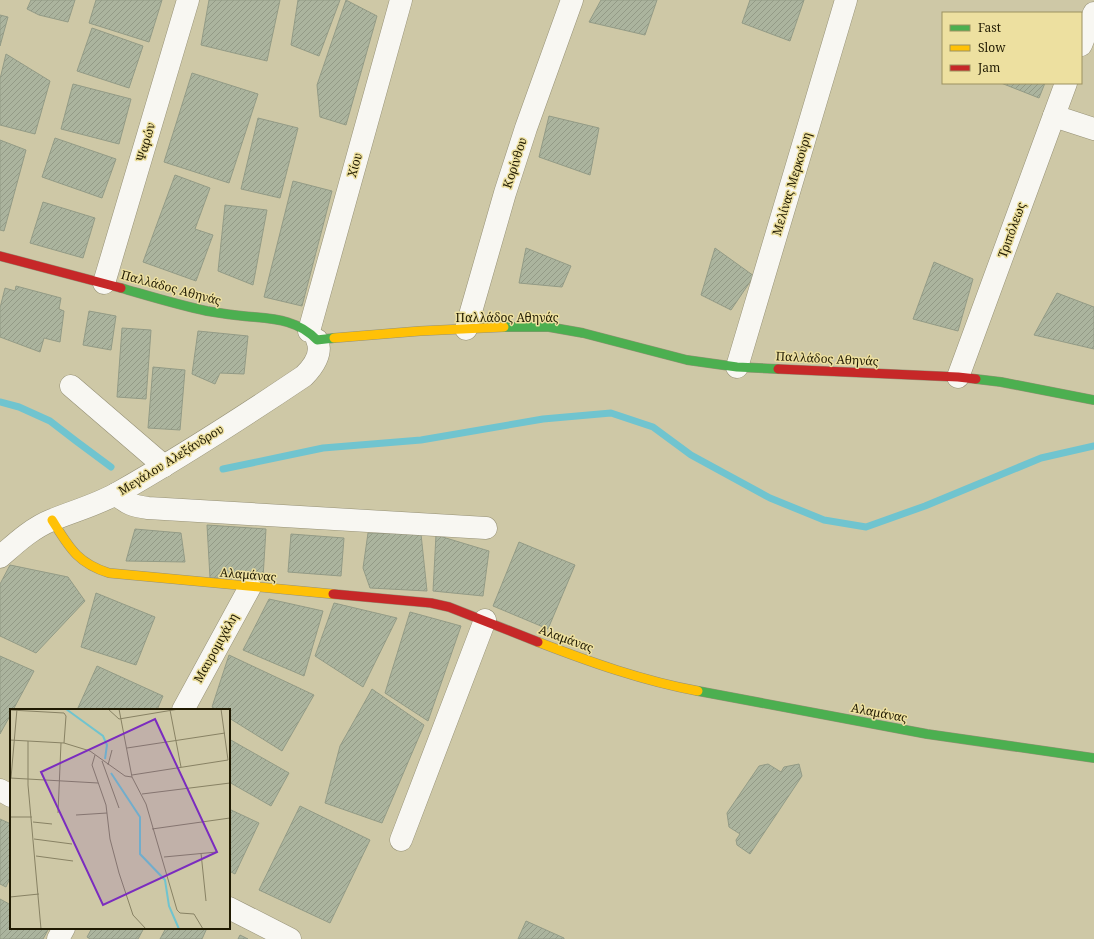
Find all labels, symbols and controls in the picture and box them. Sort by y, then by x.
legend [942,12,1082,84]
text: Fast [978,19,1001,36]
text: Slow [978,39,1006,56]
text: Jam [977,59,1000,76]
street label: Ψαρών [132,120,159,163]
street label: Μελίνας Μερκούρη [768,130,815,238]
street label: Κορίνθου [498,135,531,190]
street label: Χίου [343,151,366,179]
street label: Τριπόλεως [994,199,1030,260]
street label: Παλλάδος Αθηνάς [119,266,223,309]
street label: Παλλάδος Αθηνάς [456,309,559,326]
street label: Παλλάδος Αθηνάς [775,347,879,370]
street label: Μεγάλου Αλεξάνδρου [115,420,227,499]
street label: Αλαμάνας [219,564,277,585]
street label: Μαυρομιχάλη [189,610,242,686]
street label: Αλαμάνας [537,621,596,656]
street label: Αλαμάνας [850,699,909,726]
inset map [10,709,230,929]

